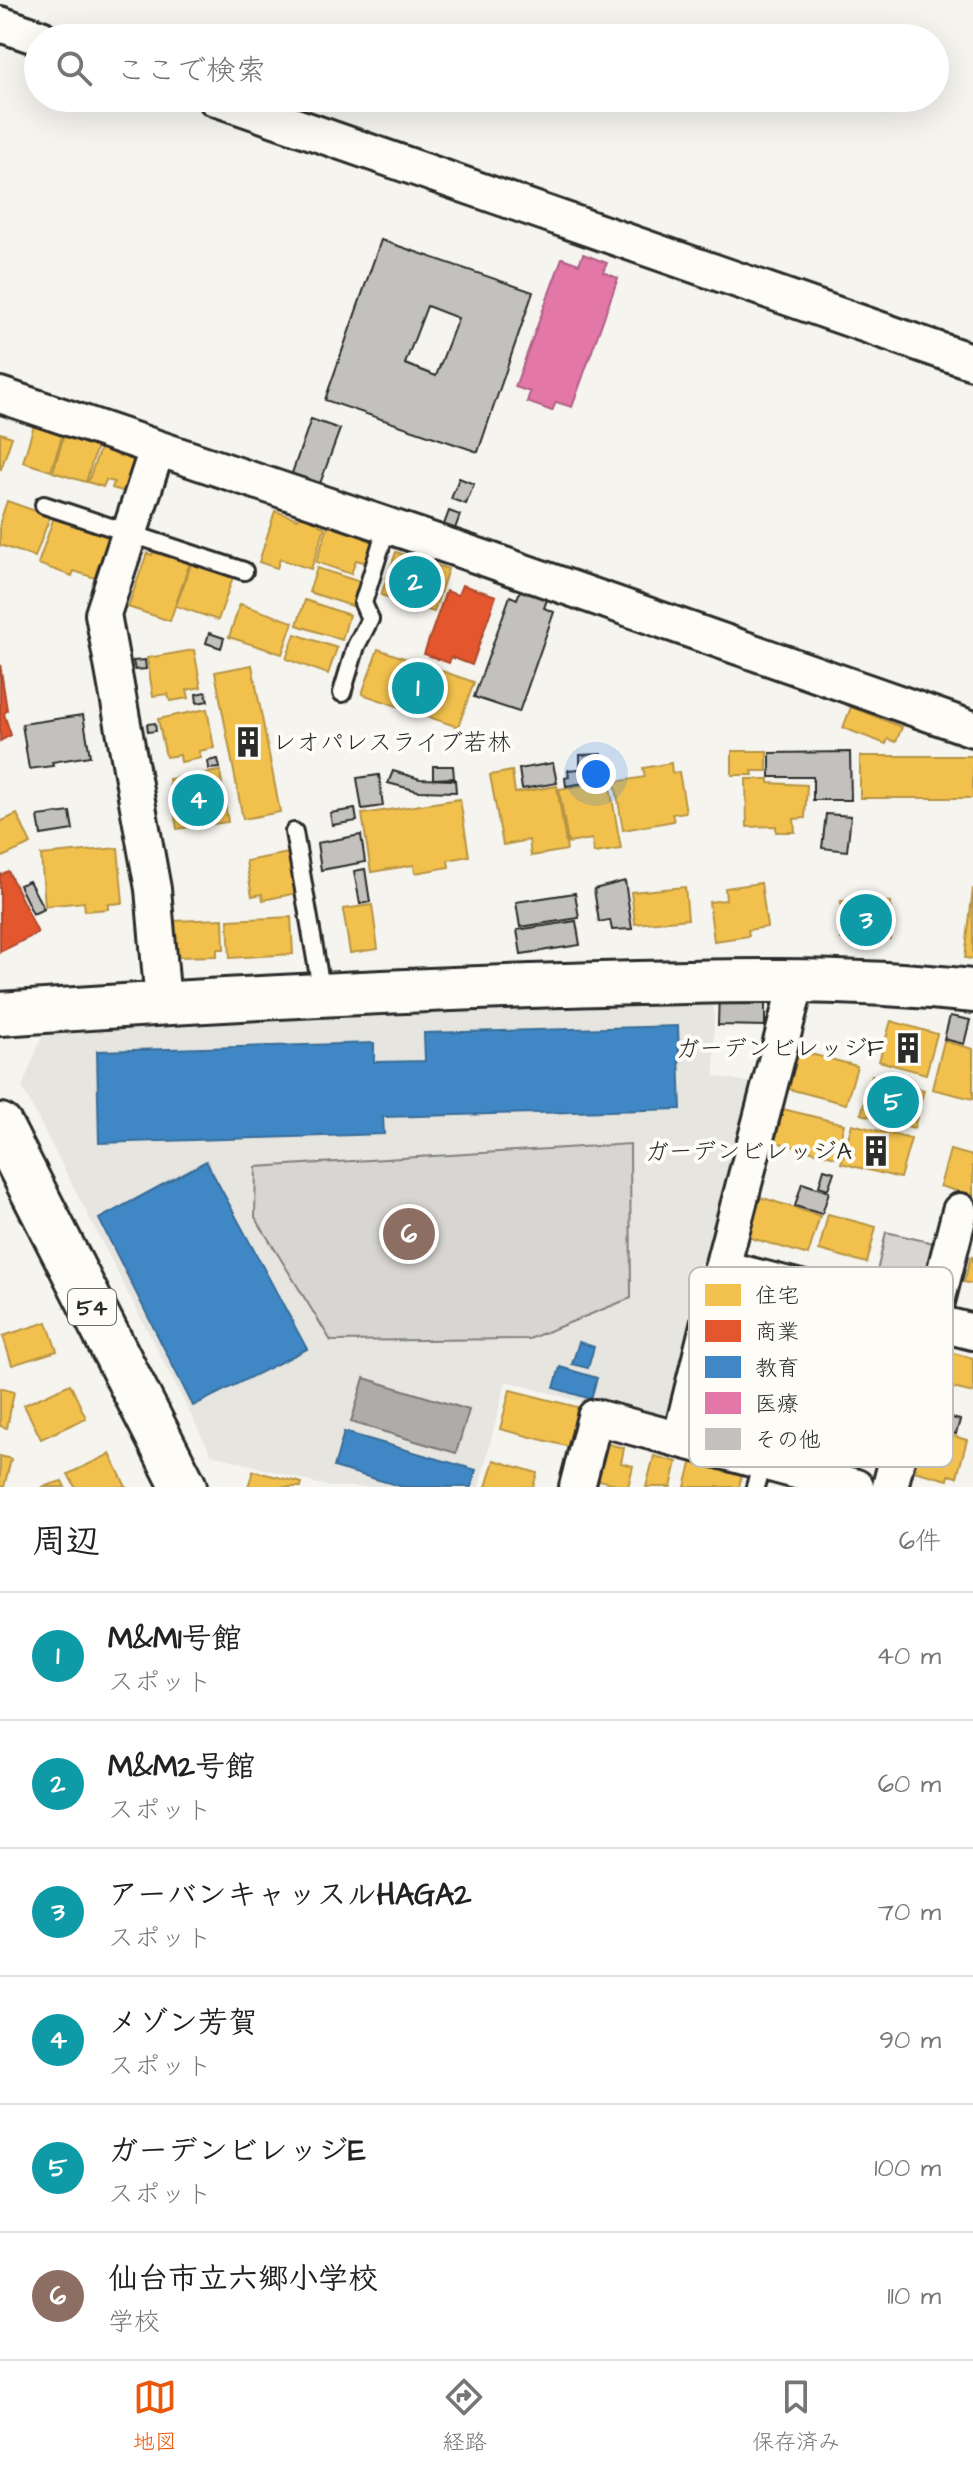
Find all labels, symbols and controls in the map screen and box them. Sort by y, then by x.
search box [24,24,949,112]
icon: search [52,46,96,90]
text: ここで検索 [116,50,266,92]
pin: 2 [389,552,441,612]
pin: 1 [392,658,444,718]
building icon: レオパレスライブ若林 [231,725,265,759]
place label: レオパレスライブ若林 [272,726,511,760]
your location [576,754,616,794]
pin: 4 [172,770,224,830]
pin: 3 [840,890,892,950]
building icon: ガーデンビレッジF [891,1031,925,1065]
place label: ガーデンビレッジF [675,1032,884,1066]
pin: 5 [867,1072,919,1132]
building icon: ガーデンビレッジA [859,1134,893,1168]
place label: ガーデンビレッジA [645,1135,852,1169]
pin: 6 [383,1204,435,1264]
legend [689,1267,953,1467]
text: 住宅 [755,1281,799,1312]
road number: 54 [68,1289,116,1325]
text: 商業 [755,1317,799,1348]
text: 教育 [755,1353,799,1384]
text: 医療 [755,1389,799,1420]
text: その他 [755,1425,821,1456]
text: 周辺 [32,1518,100,1566]
text: 6件 [899,1523,941,1559]
text: M&M1号館 [108,1618,242,1660]
text: 1 [56,1638,60,1674]
text: 40 m [876,1638,941,1674]
text: スポット [108,1664,212,1700]
text: M&M2号館 [108,1746,255,1788]
text: 2 [51,1766,65,1802]
text: 60 m [878,1766,941,1802]
text: スポット [108,1792,212,1828]
text: アーバンキャッスルHAGA2 [108,1874,471,1916]
text: 3 [51,1894,65,1930]
text: 70 m [878,1894,941,1930]
text: スポット [108,1920,212,1956]
text: メゾン芳賀 [108,2002,258,2044]
text: 4 [49,2022,67,2058]
text: 90 m [879,2022,941,2058]
text: スポット [108,2048,212,2084]
text: ガーデンビレッジE [108,2130,366,2172]
text: 5 [49,2150,67,2186]
text: 100 m [874,2150,941,2186]
text: スポット [108,2176,212,2212]
text: 仙台市立六郷小学校 [108,2258,378,2300]
text: 6 [50,2278,66,2314]
text: 110 m [887,2278,941,2314]
text: 学校 [108,2304,160,2340]
tab: 地図 [133,2375,177,2458]
tab: 経路 [442,2375,486,2458]
tab: 保存済み [752,2375,840,2458]

